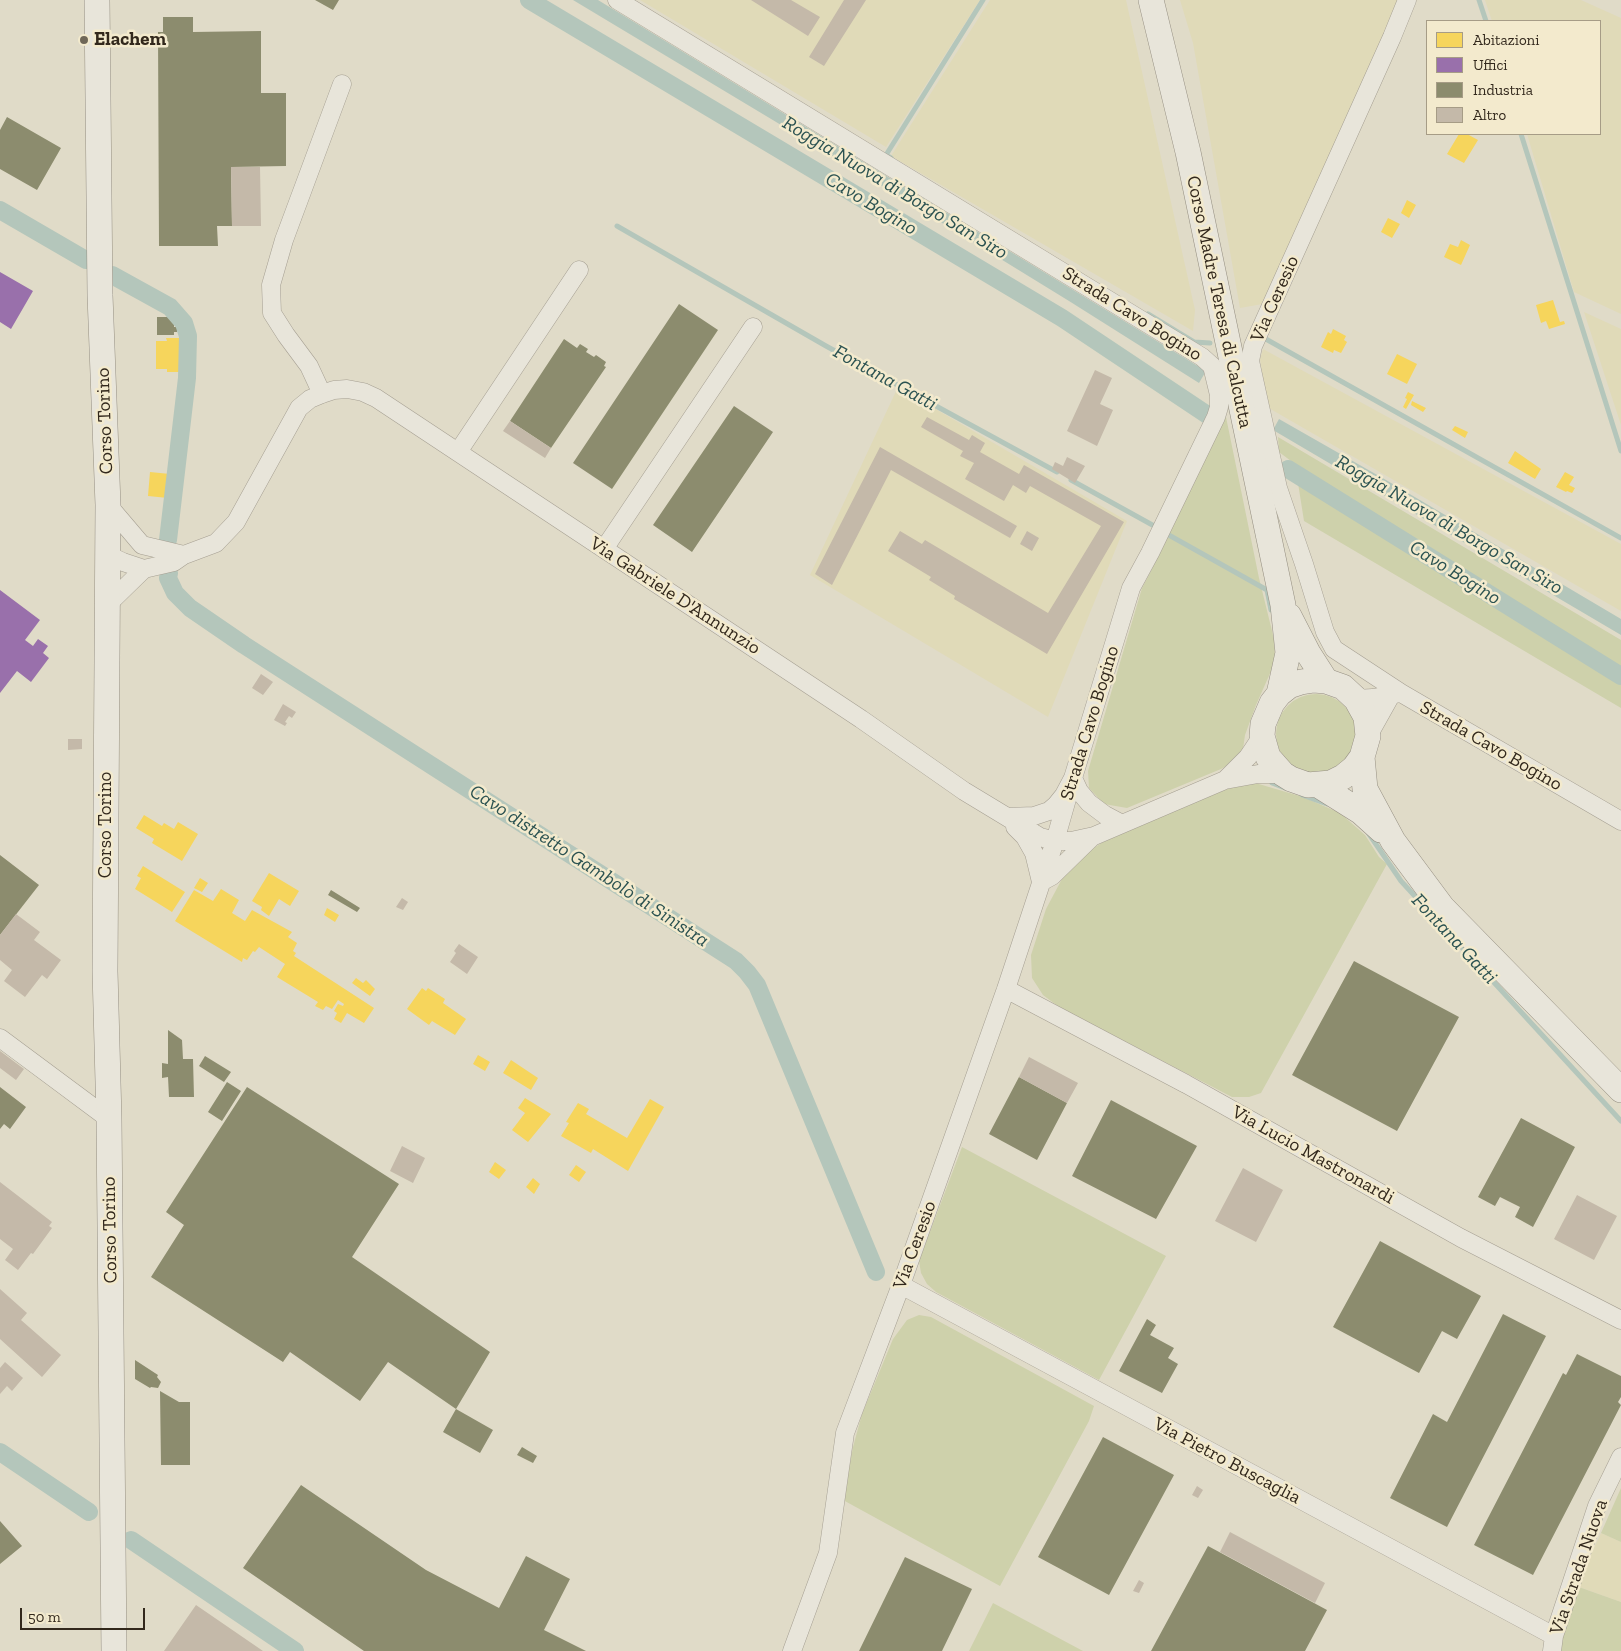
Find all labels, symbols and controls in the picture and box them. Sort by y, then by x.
legend [1426,20,1601,135]
place label: Elachem [94,29,166,51]
text: Abitazioni [1473,31,1539,49]
marker: Elachem [78,34,90,46]
text: Uffici [1473,56,1508,74]
text: Industria [1473,81,1533,99]
text: Altro [1473,106,1506,124]
water label: Roggia Nuova di Borgo San Siro [778,111,1012,265]
water label: Cavo Bogino [821,167,921,241]
street label: Corso Madre Teresa di Calcutta [1181,174,1257,430]
street label: Via Ceresio [1246,252,1304,346]
street label: Strada Cavo Bogino [1058,262,1206,366]
water label: Fontana Gatti [829,340,941,416]
street label: Corso Torino [92,367,118,475]
water label: Roggia Nuova di Borgo San Siro [1331,450,1567,600]
street label: Via Gabriele D'Annunzio [585,532,765,660]
water label: Cavo Bogino [1405,536,1505,610]
street label: Strada Cavo Bogino [1056,643,1124,803]
street label: Strada Cavo Bogino [1416,696,1566,796]
street label: Corso Torino [95,772,117,878]
water label: Cavo distretto Gambolò di Sinistra [465,780,713,952]
water label: Fontana Gatti [1406,889,1502,989]
street label: Via Lucio Mastronardi [1228,1101,1398,1209]
street label: Corso Torino [98,1176,122,1284]
street label: Via Ceresio [889,1198,941,1292]
street label: Via Pietro Buscaglia [1150,1413,1304,1509]
street label: Via Strada Nuova [1545,1496,1613,1638]
scale bar [22,1598,148,1630]
text: 50 m [28,1608,61,1626]

